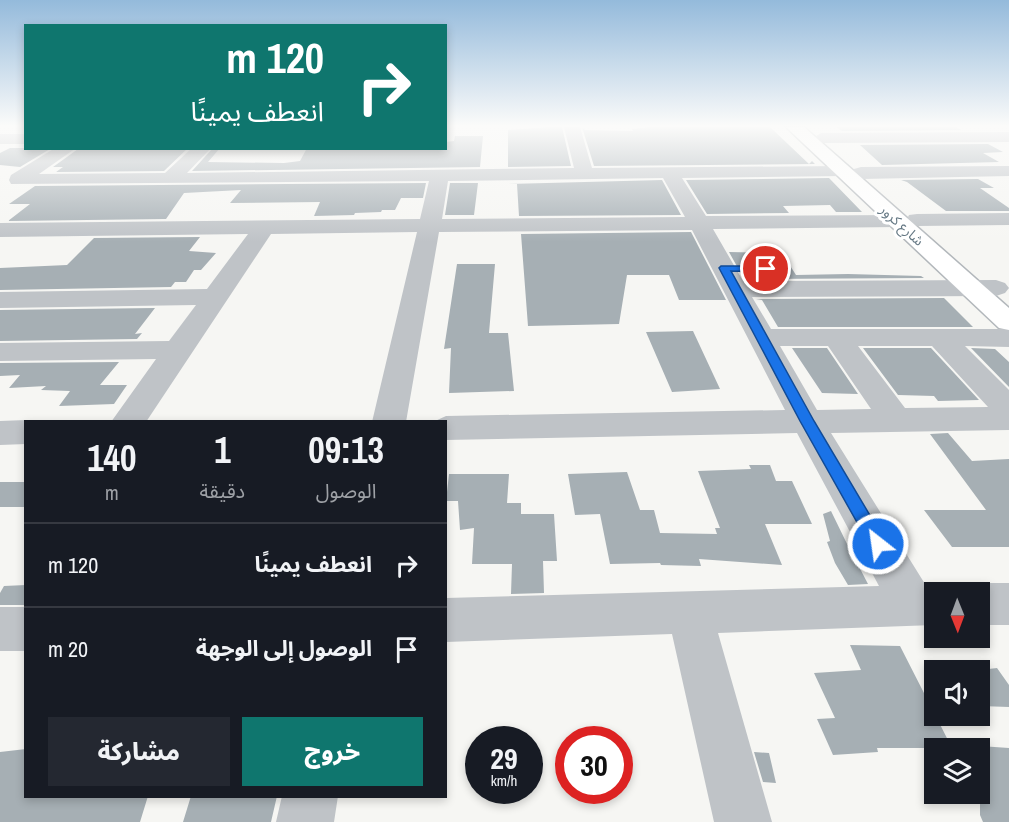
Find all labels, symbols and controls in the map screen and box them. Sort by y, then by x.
text: 120 m [226,30,324,86]
icon: right [345,48,423,126]
text: انعطف يمينًا [190,93,324,129]
street label: شارع كرور [874,200,928,251]
pin [740,243,791,294]
icon: arrive [749,252,782,285]
text: 1 [214,426,231,474]
text: 09:13 [308,426,384,474]
text: 140 [87,434,136,482]
text: دقيقة [200,477,245,504]
text: الوصول [316,477,376,504]
text: m [105,479,119,506]
position arrow [846,512,910,576]
text: انعطف يمينًا [254,549,372,579]
icon: right [390,549,423,582]
text: 120 m [48,550,98,580]
north arrow [924,582,990,648]
map controls [924,582,990,804]
text: الوصول إلى الوجهة [196,633,372,663]
icon: arrive [390,633,423,666]
text: 20 m [48,634,88,664]
button: sound [924,660,990,726]
button: مشاركة [48,717,230,786]
button: خروج [242,717,423,786]
speed limit sign: 30 [555,726,633,804]
text: 29 [490,738,518,778]
button: layers [924,738,990,804]
text: km/h [491,770,517,791]

